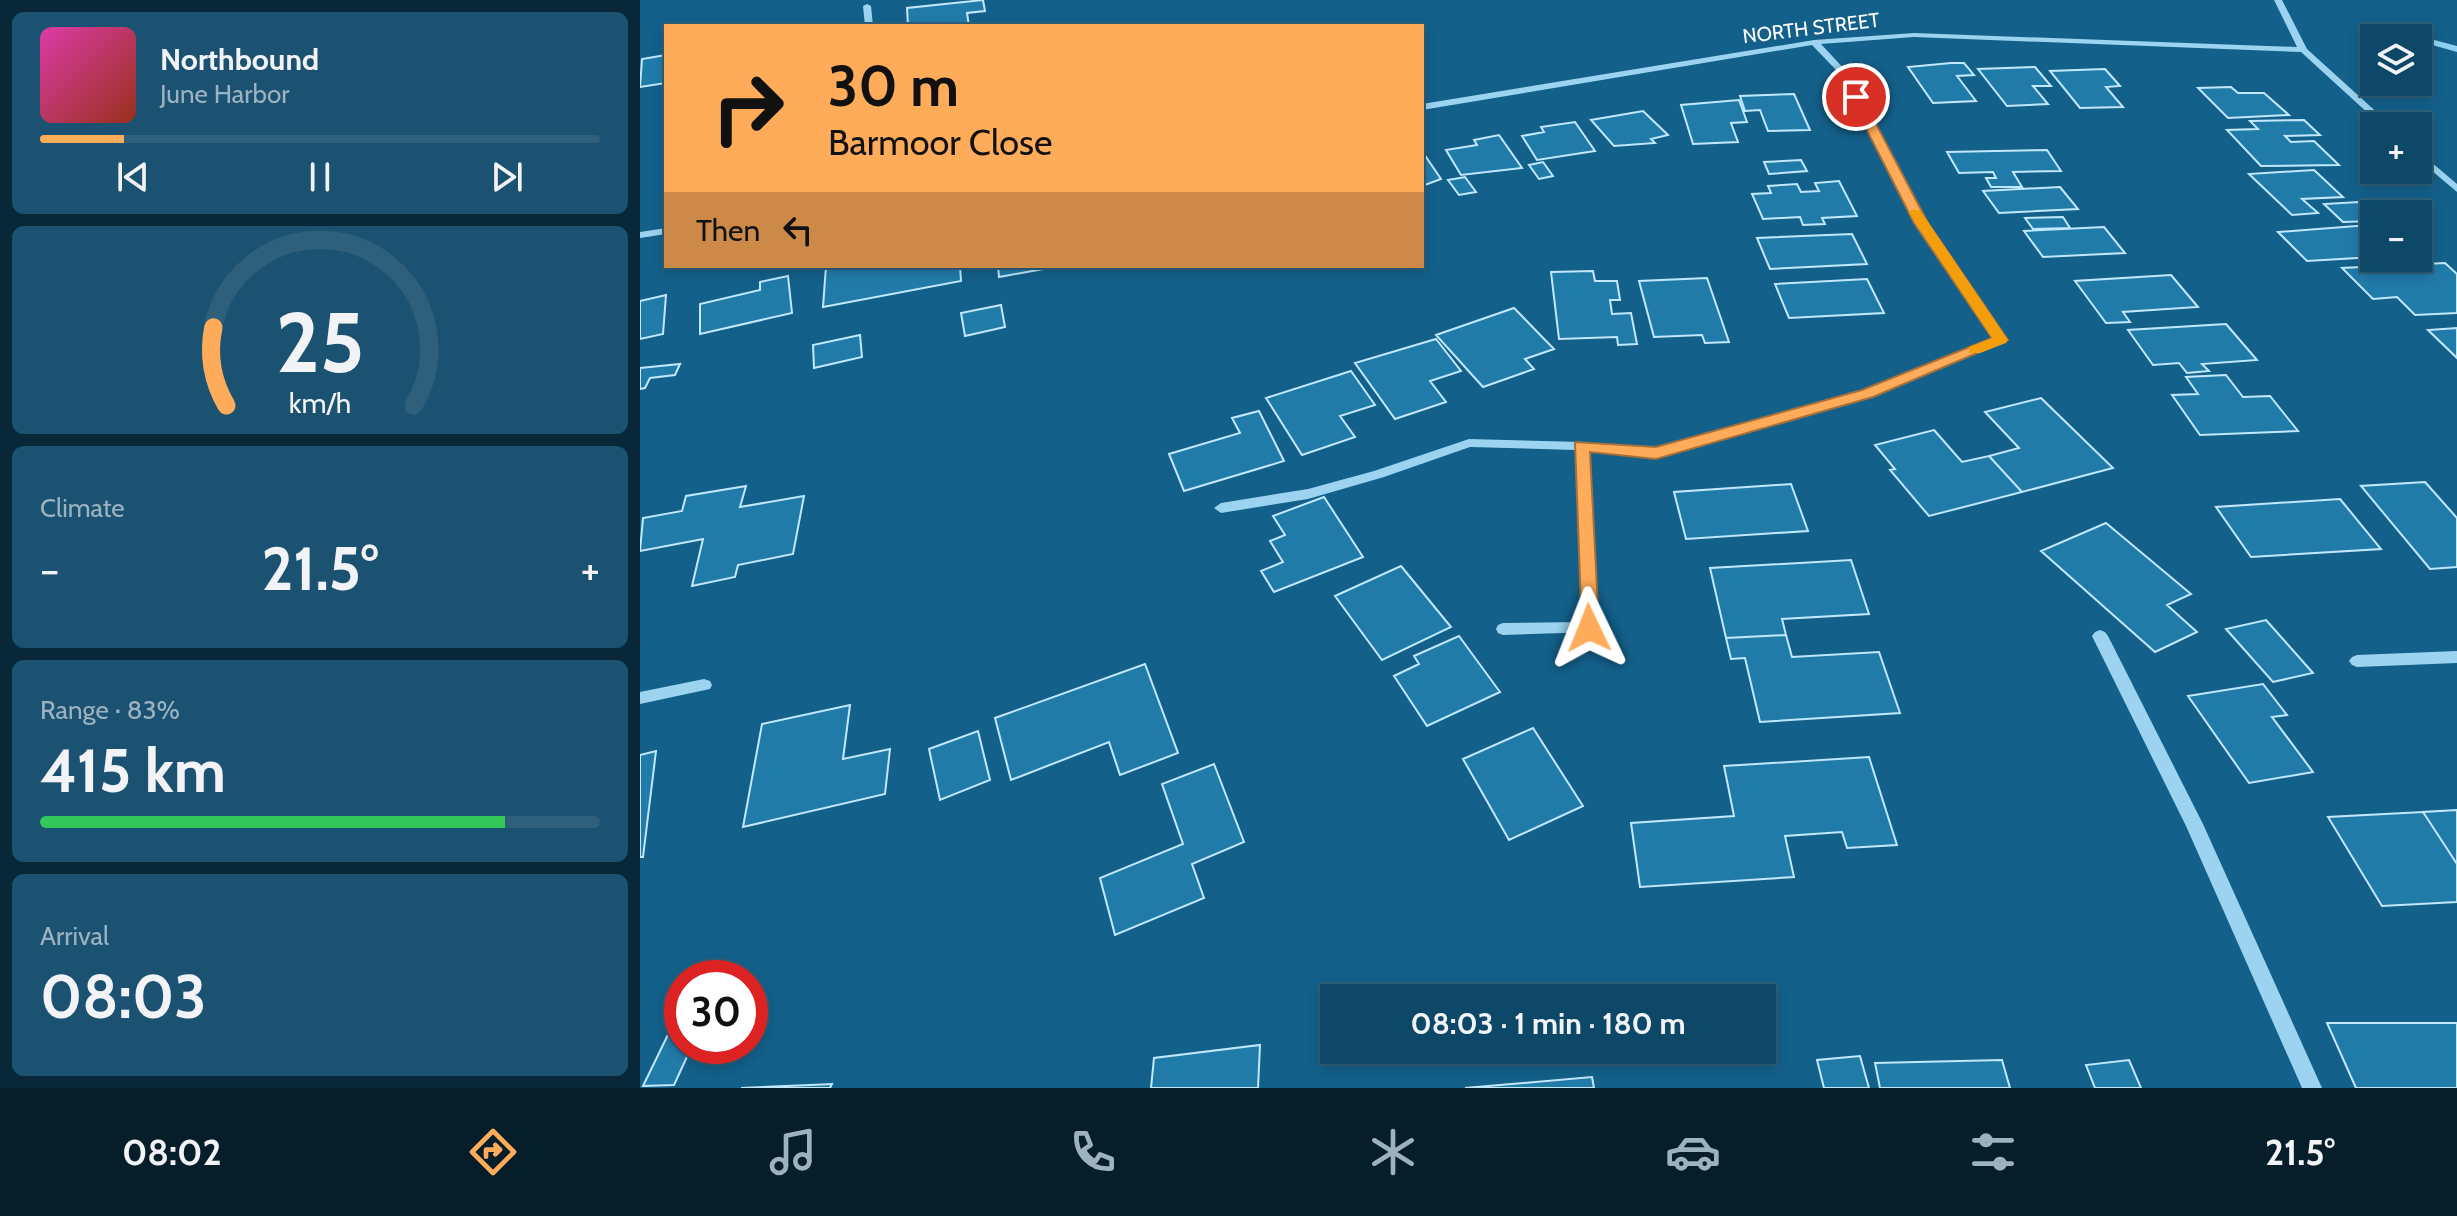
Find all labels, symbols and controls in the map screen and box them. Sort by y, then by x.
street label: NORTH STREET [1741,8,1881,48]
map controls [2360,24,2432,272]
button: layers [2360,24,2432,96]
text: Northbound [160,41,319,78]
text: 30 m [828,52,959,120]
icon: right [696,56,800,160]
pin [1822,63,1890,131]
icon: arrive [1834,75,1878,119]
text: June Harbor [160,78,289,110]
button: + [2360,112,2432,184]
text: Barmoor Close [828,120,1052,164]
icon: previous [111,155,155,199]
icon: pause [298,155,342,199]
icon: next [485,155,529,199]
button: − [2360,200,2432,272]
icon: left [776,208,820,252]
text: Then [696,212,760,249]
text: 25 [276,292,364,393]
text: km/h [289,385,351,420]
text: Climate [40,492,125,524]
text: 21.5° [262,532,378,605]
text: − [40,543,59,596]
text: + [581,543,600,596]
position arrow [1547,586,1631,670]
text: Range · 83% [40,694,180,726]
text: 415 km [40,734,226,807]
text: Arrival [40,920,109,952]
text: 08:03 [40,960,207,1033]
speed limit sign: 30 [664,960,768,1064]
text: 08:03 · 1 min · 180 m [1410,1005,1686,1042]
icon: directions [465,1124,521,1180]
icon: music [765,1124,821,1180]
icon: phone [1065,1124,1121,1180]
icon: climate [1365,1124,1421,1180]
icon: car [1665,1124,1721,1180]
icon: filters [1965,1124,2021,1180]
text: 08:02 [122,1130,222,1174]
text: 21.5° [2265,1130,2335,1174]

